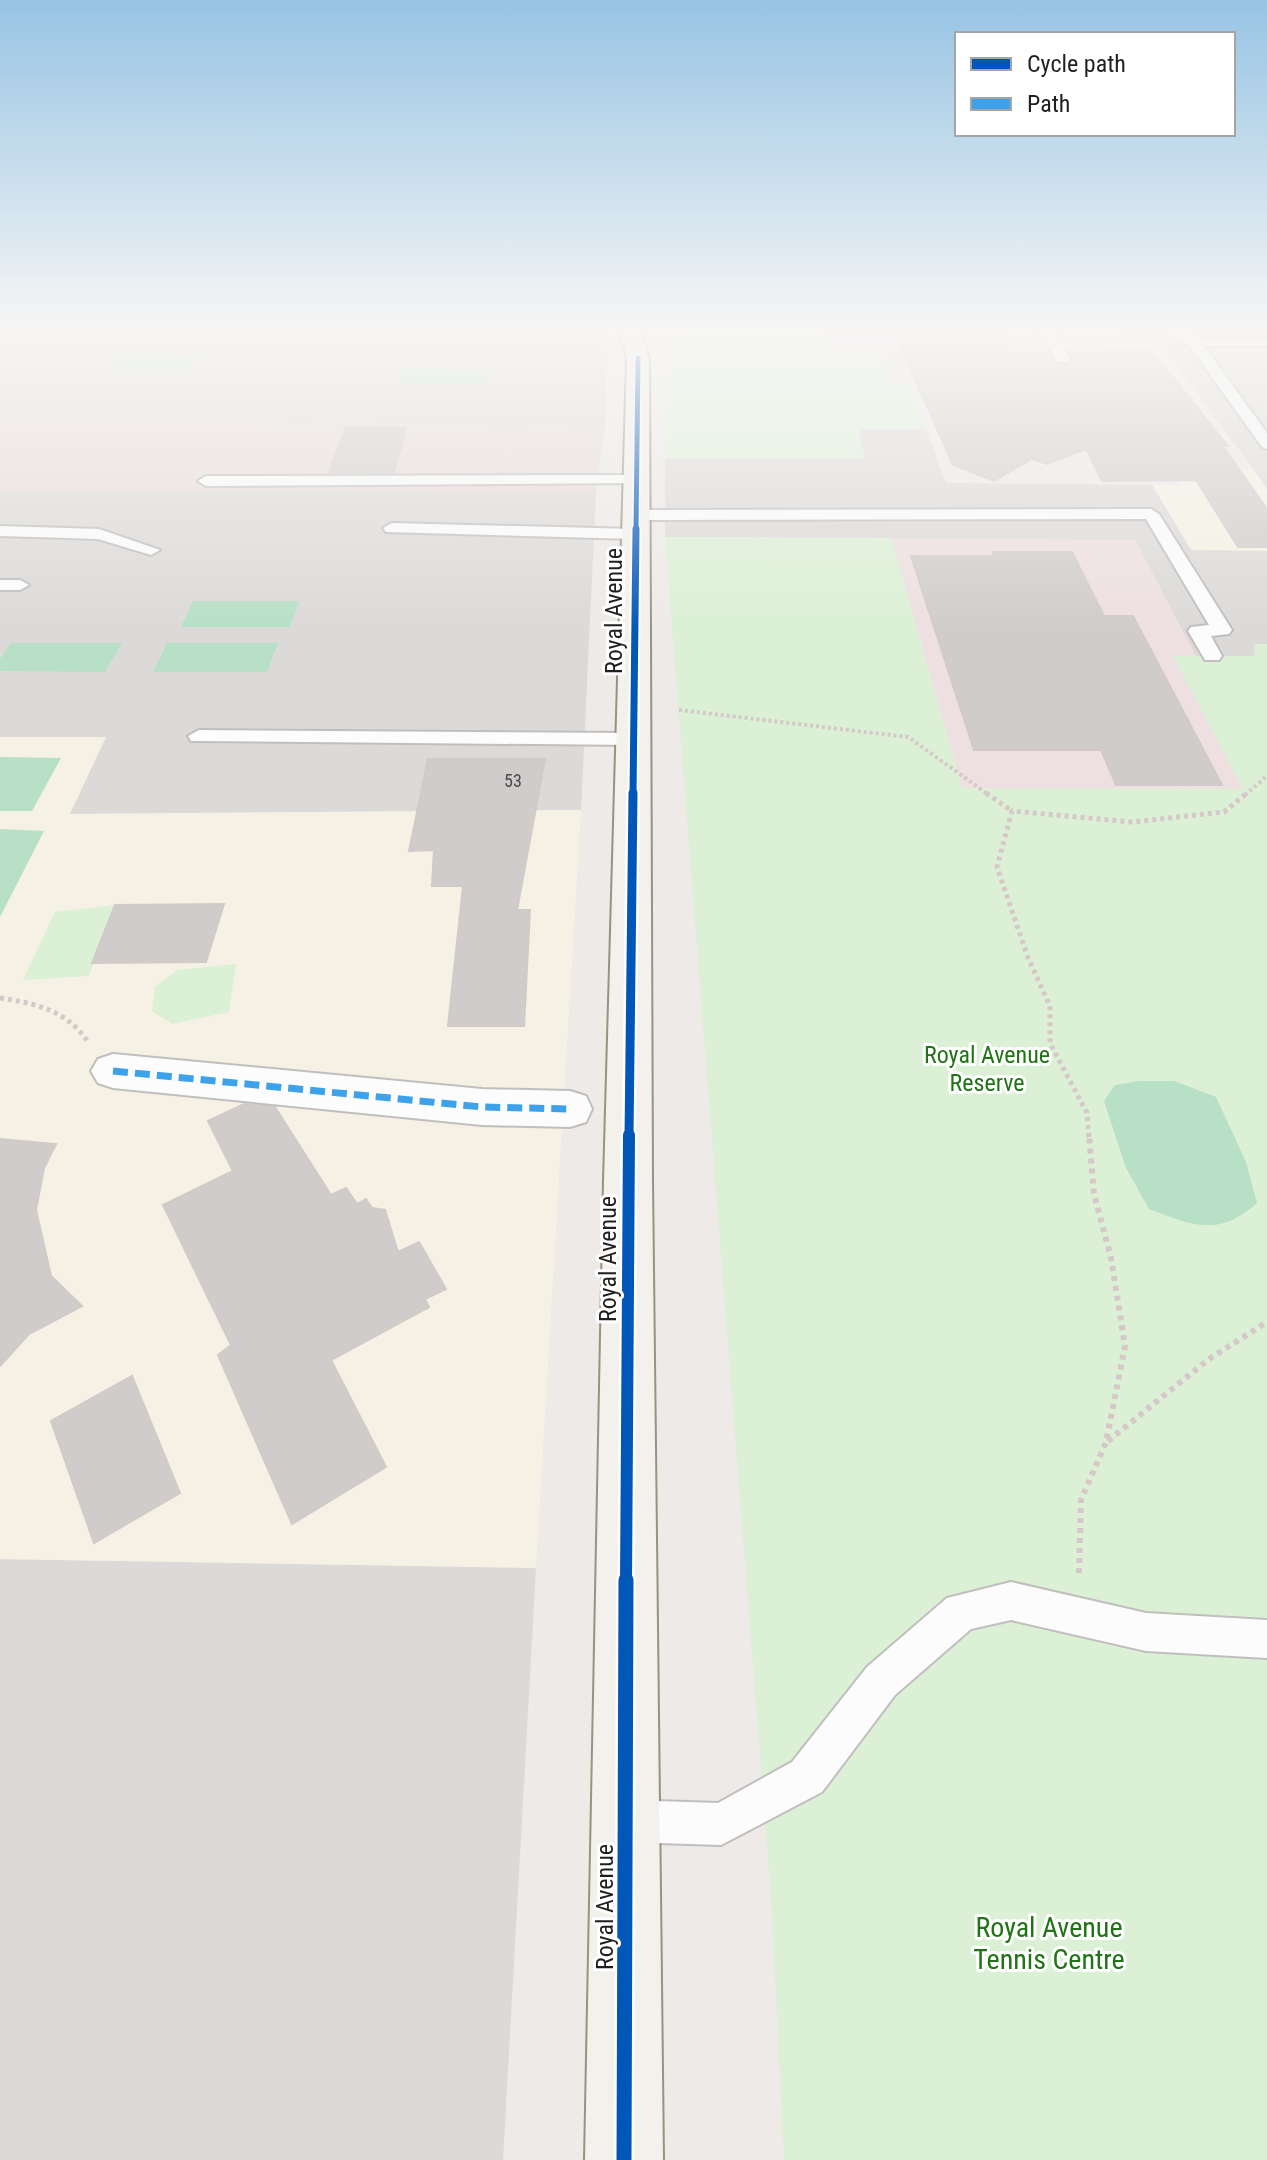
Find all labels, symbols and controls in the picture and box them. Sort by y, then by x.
legend [955,32,1235,136]
text: Cycle path [1027,50,1126,78]
text: Path [1027,90,1070,118]
street label: Royal Avenue [600,548,628,674]
house number: 53 [504,770,522,791]
park label: Royal Avenue Reserve [924,1041,1050,1097]
street label: Royal Avenue [594,1196,622,1322]
street label: Royal Avenue [591,1844,619,1970]
park label: Royal Avenue Tennis Centre [973,1911,1125,1976]

